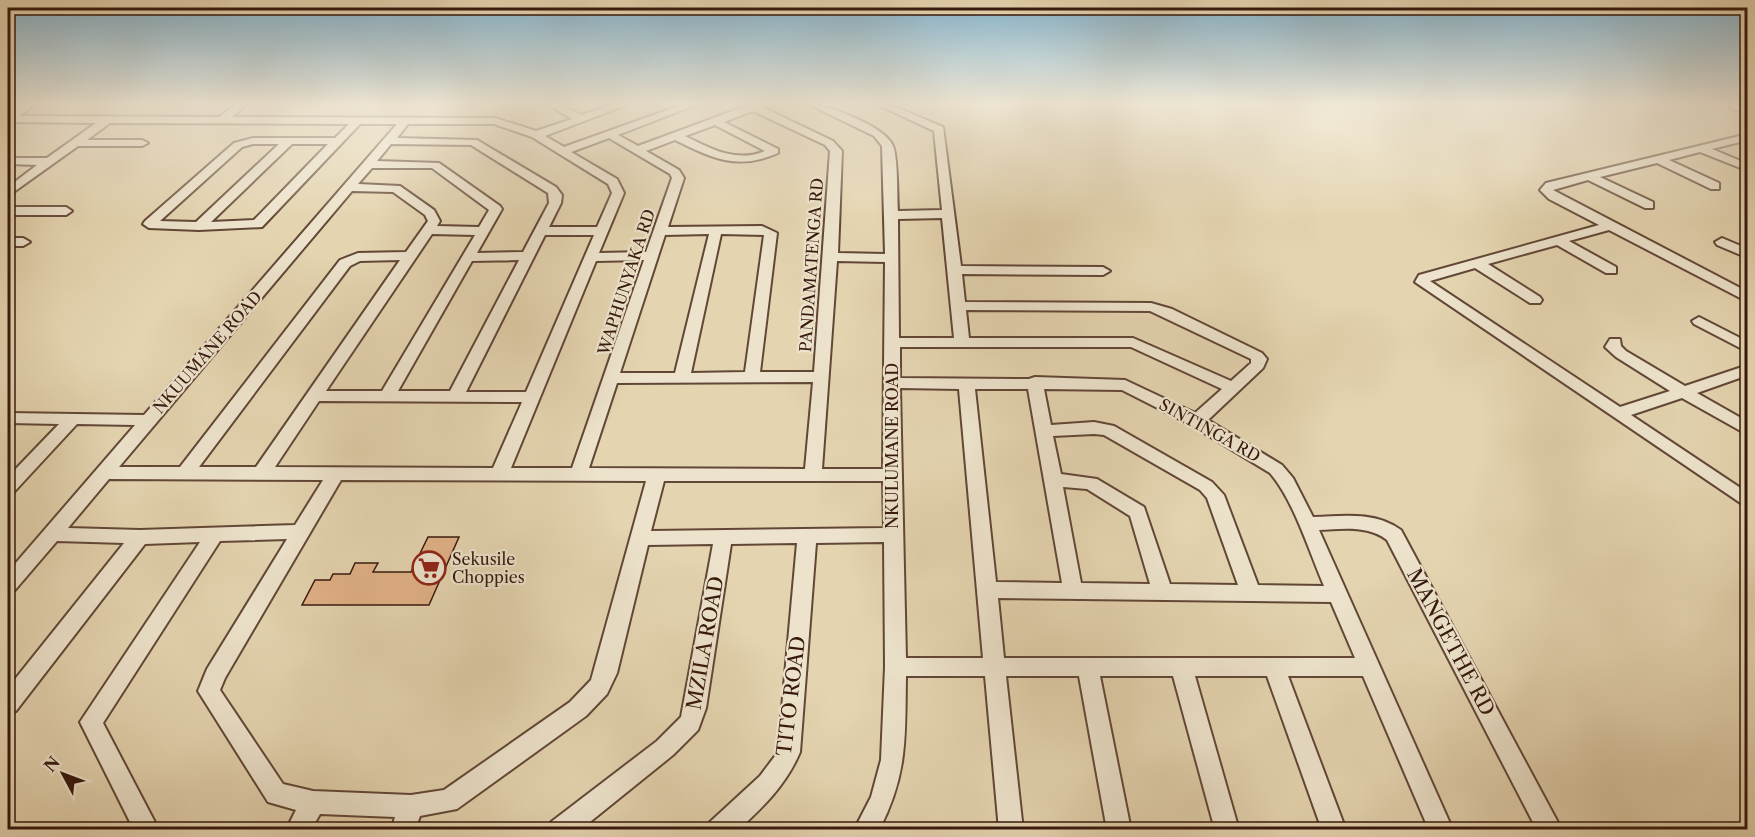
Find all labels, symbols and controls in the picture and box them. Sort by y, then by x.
street label: PANDAMATENGA RD [795,177,827,353]
street label: WAPHUNYAKA RD [593,206,659,359]
street label: NKUUMANE ROAD [148,287,266,417]
street label: NKULUMANE ROAD [882,363,902,529]
street label: SINTINGA RD [1156,394,1264,466]
place label: Sekusile Choppies [452,549,525,587]
supermarket icon: Sekusile Choppies [411,550,447,586]
street label: MANGETHE RD [1402,564,1500,720]
street label: MZILA ROAD [681,574,729,712]
street label: TITO ROAD [772,635,810,757]
north arrow [33,744,93,804]
text: N [40,752,64,776]

